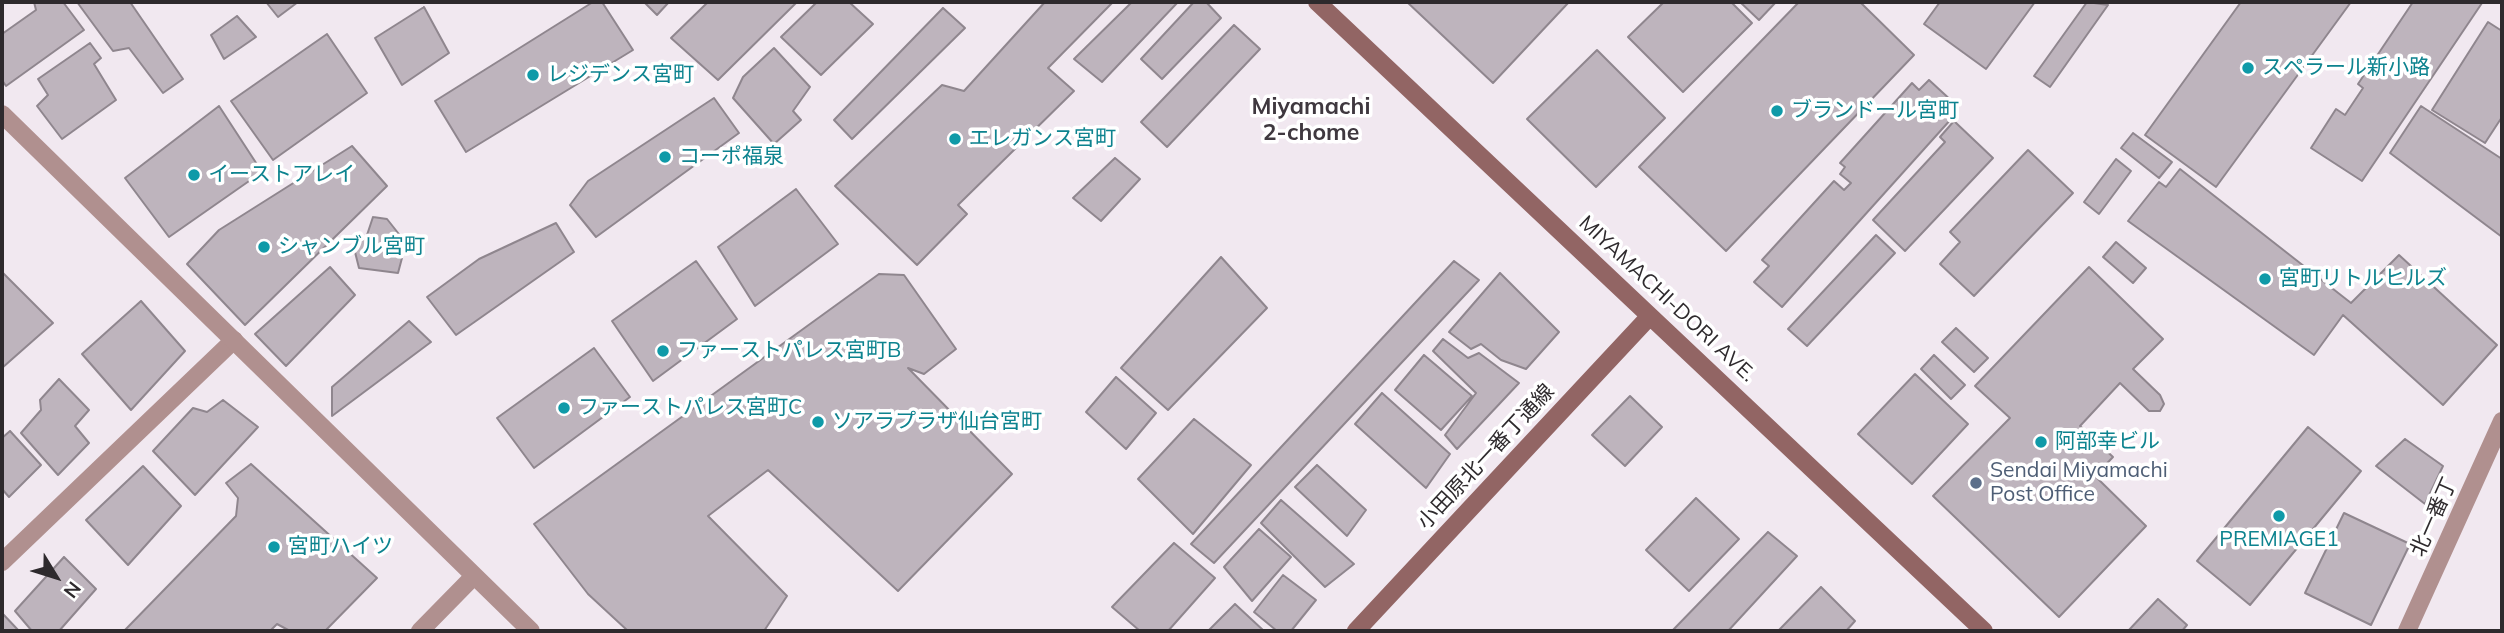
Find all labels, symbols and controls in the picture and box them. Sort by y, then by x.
place label: スペラール新小路 [2262,55,2430,81]
marker: スペラール新小路 [2240,60,2256,76]
place label: レジデンス宮町 [547,62,694,88]
marker: レジデンス宮町 [525,67,541,83]
district label: Miyamachi 2-chome [1252,93,1370,147]
place label: ブランドール宮町 [1791,98,1959,124]
marker: ブランドール宮町 [1769,103,1785,119]
place label: エレガンス宮町 [969,126,1116,152]
marker: エレガンス宮町 [947,131,963,147]
place label: コーポ福泉 [679,144,784,170]
marker: コーポ福泉 [657,149,673,165]
place label: イーストアレイ [208,162,355,188]
marker: イーストアレイ [186,167,202,183]
street label: MIYAMACHI-DORI AVE. [1574,211,1760,387]
place label: シャンブル宮町 [278,234,425,260]
marker: シャンブル宮町 [256,239,272,255]
place label: 宮町リトルヒルズ [2279,266,2447,292]
marker: 宮町リトルヒルズ [2257,271,2273,287]
place label: ファーストパレス宮町B [677,338,901,364]
marker: ファーストパレス宮町B [655,343,671,359]
street label: 小田原北一番丁通線 [1412,379,1560,535]
place label: ファーストパレス宮町C [578,395,802,421]
marker: ファーストパレス宮町C [556,400,572,416]
place label: ソアラプラザ仙台宮町 [832,409,1042,435]
marker: ソアラプラザ仙台宮町 [810,414,826,430]
place label: 阿部幸ビル [2055,429,2160,455]
marker: 阿部幸ビル [2033,434,2049,450]
place label: Sendai Miyamachi Post Office [1990,458,2168,508]
street label: 北一番丁 [2405,474,2463,560]
marker: Sendai Miyamachi Post Office [1968,475,1984,491]
marker: PREMIAGE1 [2271,508,2287,524]
place label: PREMIAGE1 [2219,527,2339,553]
place label: 宮町ハイツ [288,534,393,560]
marker: 宮町ハイツ [266,539,282,555]
north arrow [21,542,91,612]
text: N [59,577,86,603]

